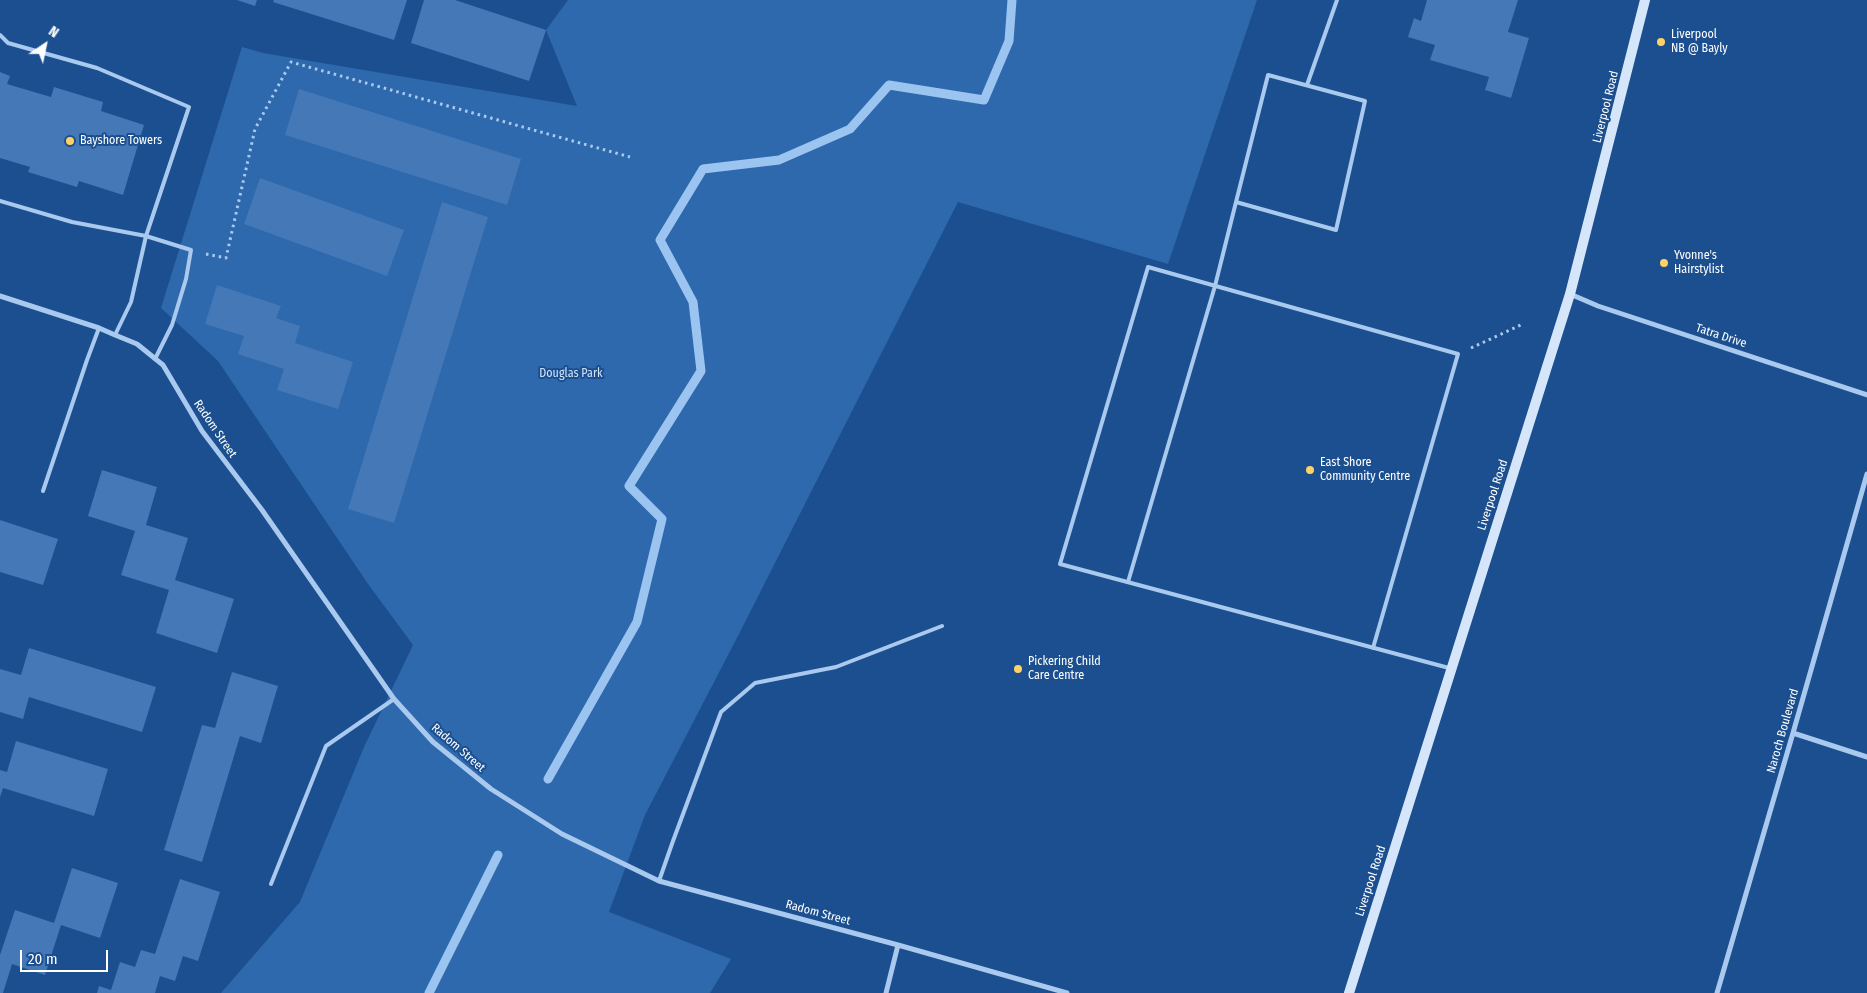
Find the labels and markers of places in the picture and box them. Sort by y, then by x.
place label: Liverpool NB @ Bayly [1671,28,1728,56]
marker: Liverpool NB @ Bayly [1655,36,1667,48]
place label: Bayshore Towers [80,134,162,148]
marker: Bayshore Towers [64,135,76,147]
place label: Yvonne's Hairstylist [1674,249,1724,277]
marker: Yvonne's Hairstylist [1658,257,1670,269]
place label: East Shore Community Centre [1320,456,1410,484]
marker: East Shore Community Centre [1304,464,1316,476]
place label: Pickering Child Care Centre [1028,655,1101,683]
marker: Pickering Child Care Centre [1012,663,1024,675]

